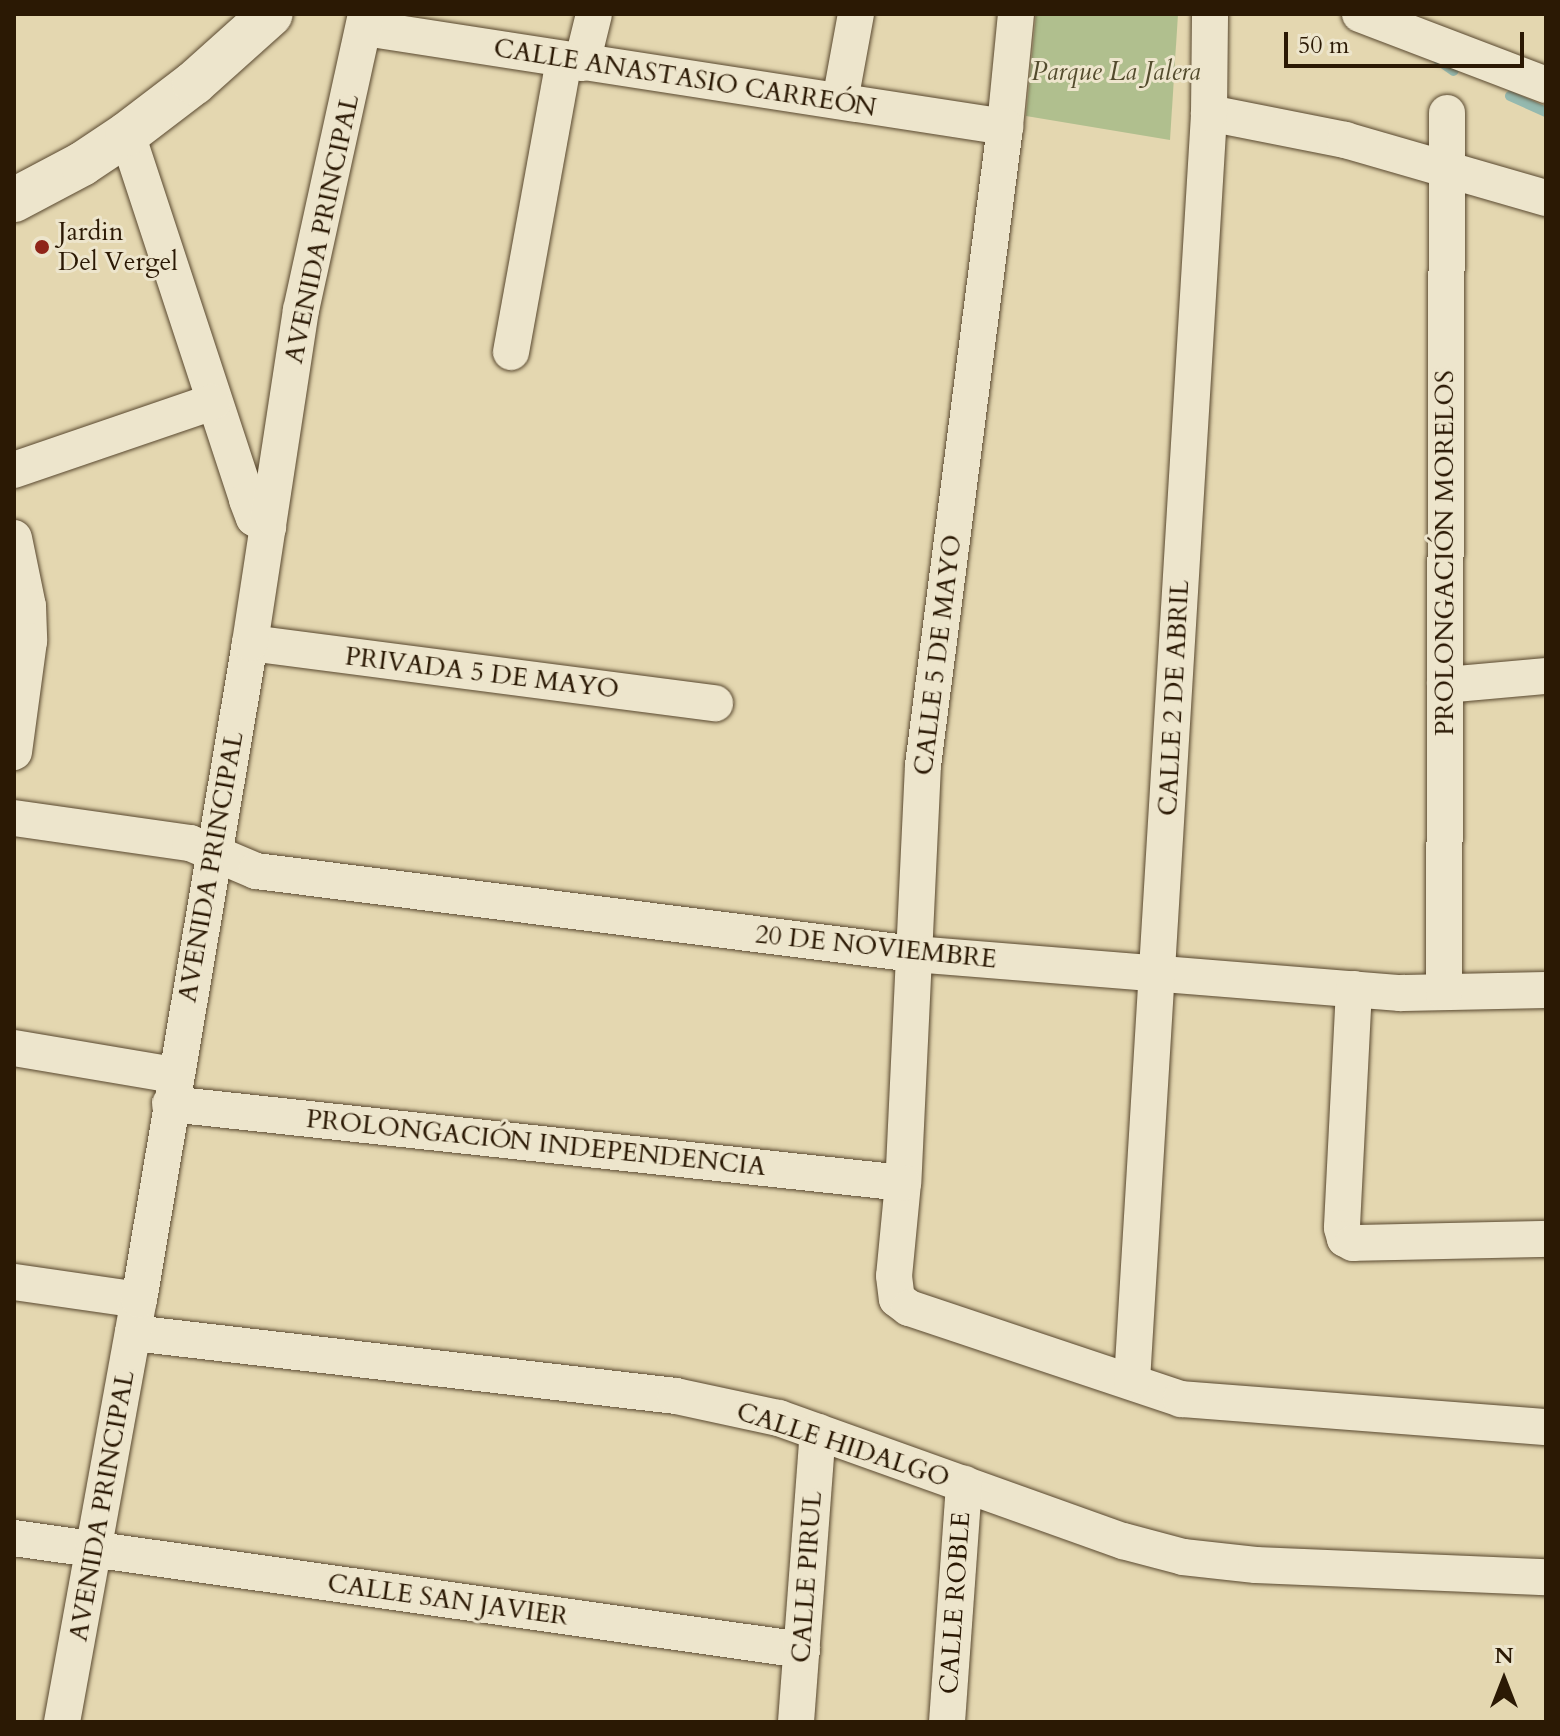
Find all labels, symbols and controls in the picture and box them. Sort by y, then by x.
scale bar [1288,16,1528,66]
text: 50 m [1298,29,1349,62]
street label: CALLE ANASTASIO CARREÓN [491,32,879,124]
park label: Parque La Jalera [1031,56,1201,88]
street label: AVENIDA PRINCIPAL [278,92,366,366]
place label: Jardin Del Vergel [58,216,178,278]
marker: Jardin Del Vergel [33,238,51,256]
street label: PROLONGACIÓN MORELOS [1429,370,1461,736]
street label: CALLE 5 DE MAYO [908,533,968,777]
street label: CALLE 2 DE ABRIL [1152,579,1196,817]
street label: PRIVADA 5 DE MAYO [343,641,621,705]
street label: AVENIDA PRINCIPAL [172,729,250,1005]
street label: 20 DE NOVIEMBRE [754,919,998,975]
street label: PROLONGACIÓN INDEPENDENCIA [305,1103,767,1183]
street label: AVENIDA PRINCIPAL [63,1368,141,1644]
street label: CALLE HIDALGO [733,1396,953,1494]
street label: CALLE PIRUL [785,1490,829,1664]
street label: CALLE ROBLE [933,1511,977,1695]
street label: CALLE SAN JAVIER [326,1568,570,1632]
north arrow [1464,1640,1544,1720]
text: N [1494,1641,1514,1671]

